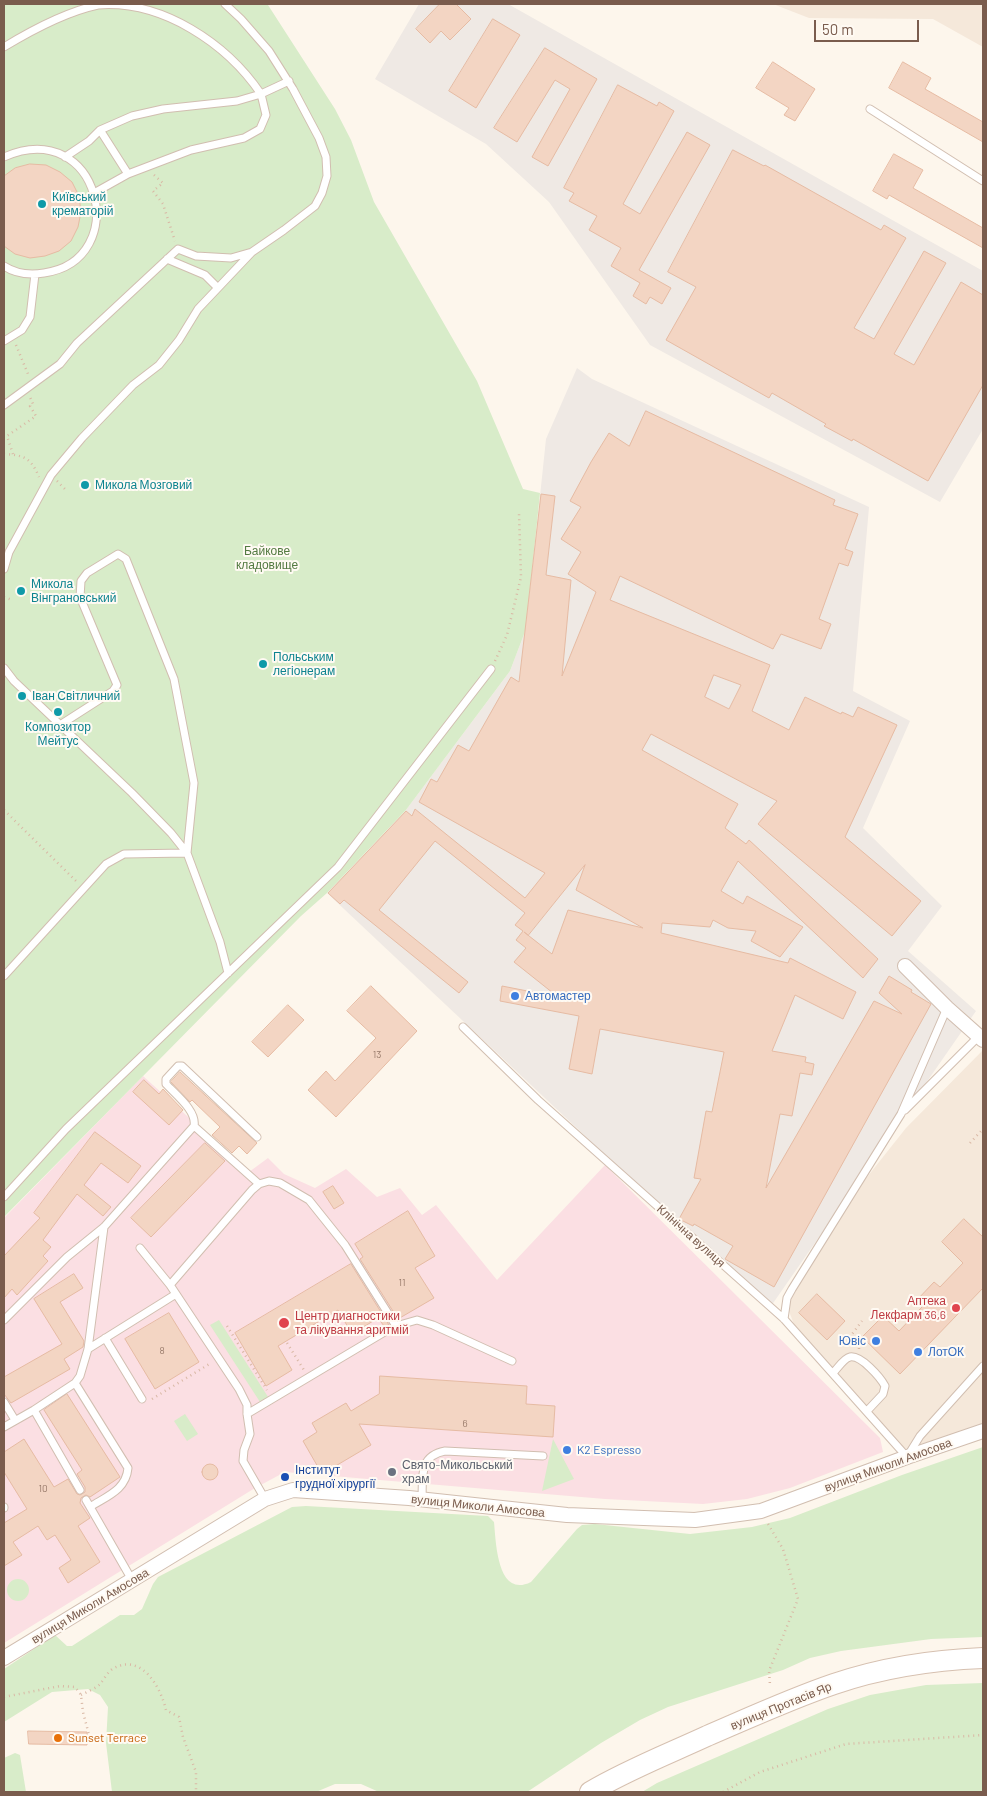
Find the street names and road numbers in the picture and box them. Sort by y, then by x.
street label: Клінічна вулиця [654,1202,728,1270]
street label: вулиця Миколи Амосова [822,1435,954,1495]
street label: вулиця Миколи Амосова [410,1492,546,1520]
street label: вулиця Миколи Амосова [29,1565,151,1647]
street label: вулиця Протасів Яр [728,1679,834,1733]

